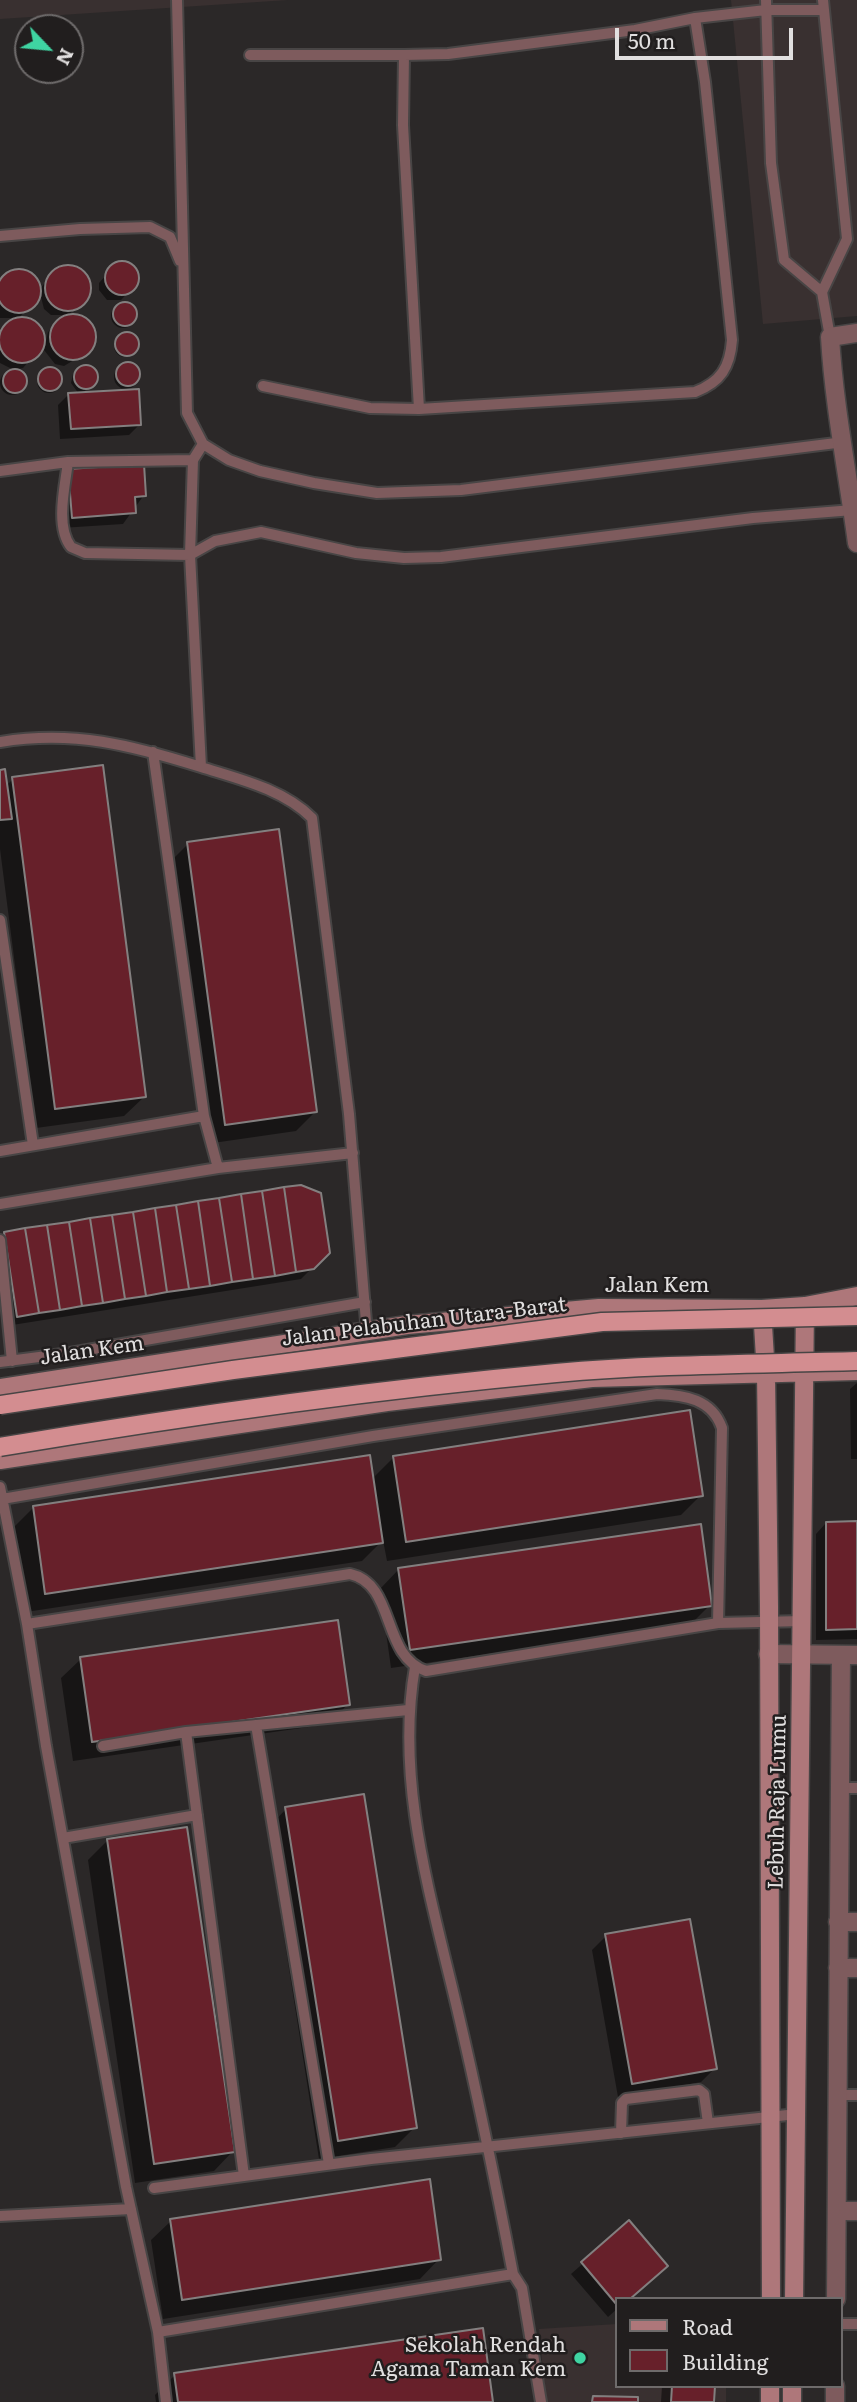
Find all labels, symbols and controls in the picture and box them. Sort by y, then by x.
north arrow [14,14,84,84]
scale bar [619,14,798,58]
text: 50 m [628,24,675,55]
text: N [50,44,82,71]
street label: Jalan Kem [605,1273,709,1299]
street label: Jalan Pelabuhan Utara-Barat [280,1292,568,1352]
street label: Jalan Kem [38,1331,146,1371]
street label: Lebuh Raja Lumu [764,1714,792,1890]
legend [616,2297,843,2388]
text: Road [682,2310,733,2341]
place label: Sekolah Rendah Agama Taman Kem [371,2333,566,2383]
text: Building [682,2345,768,2376]
marker: Sekolah Rendah Agama Taman Kem [572,2350,588,2366]

